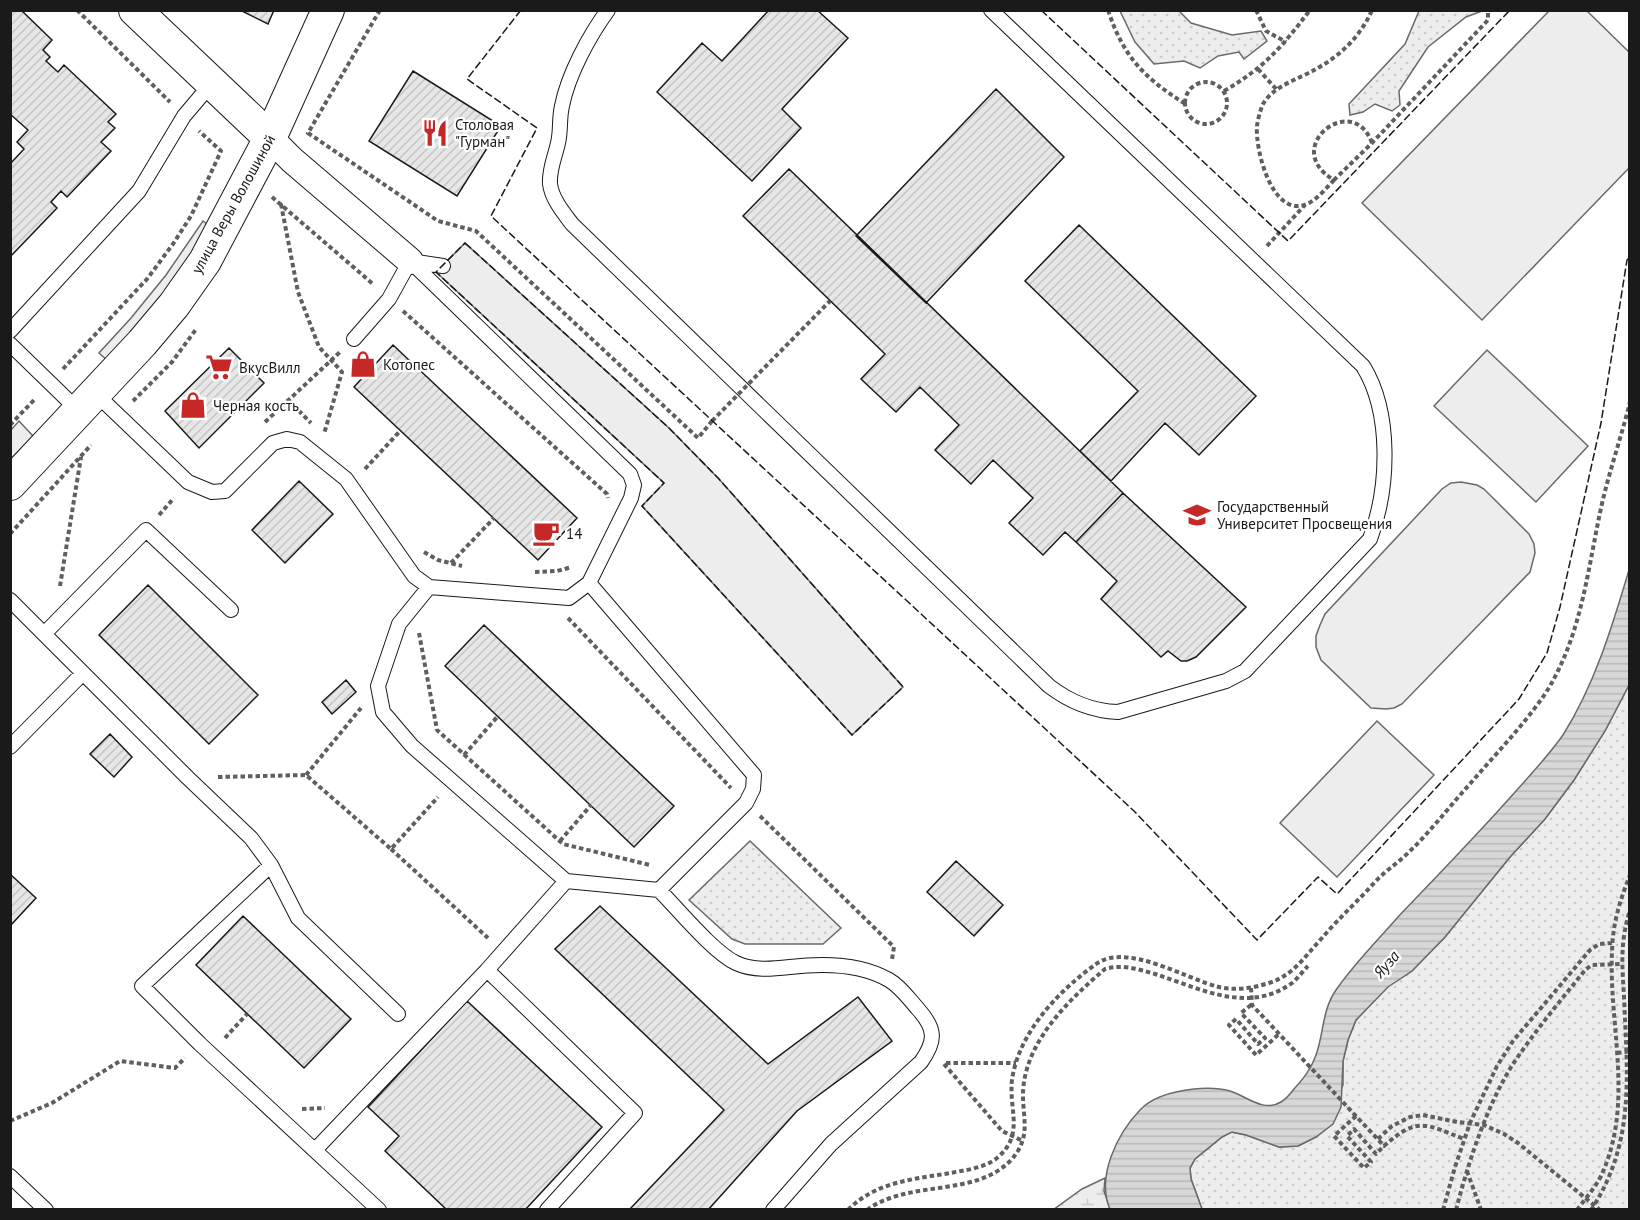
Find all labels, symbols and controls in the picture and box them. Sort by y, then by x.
place label: Столовая "Гурман" [455,115,514,151]
restaurant icon: Столовая "Гурман" [420,118,450,148]
street label: улица Веры Волошиной [187,131,279,277]
shop icon: Котопес [348,349,378,379]
supermarket icon: ВкусВилл [204,352,234,382]
place label: Котопес [383,355,435,374]
place label: ВкусВилл [239,358,301,377]
shop icon: Черная кость [178,390,208,420]
place label: Черная кость [213,396,299,415]
place label: Государственный Университет Просвещения [1217,497,1392,533]
school or university icon: Государственный Университет Просвещения [1182,500,1212,530]
cafe icon: 14 [531,518,561,548]
place label: 14 [566,524,582,543]
water label: Яуза [1368,946,1404,983]

